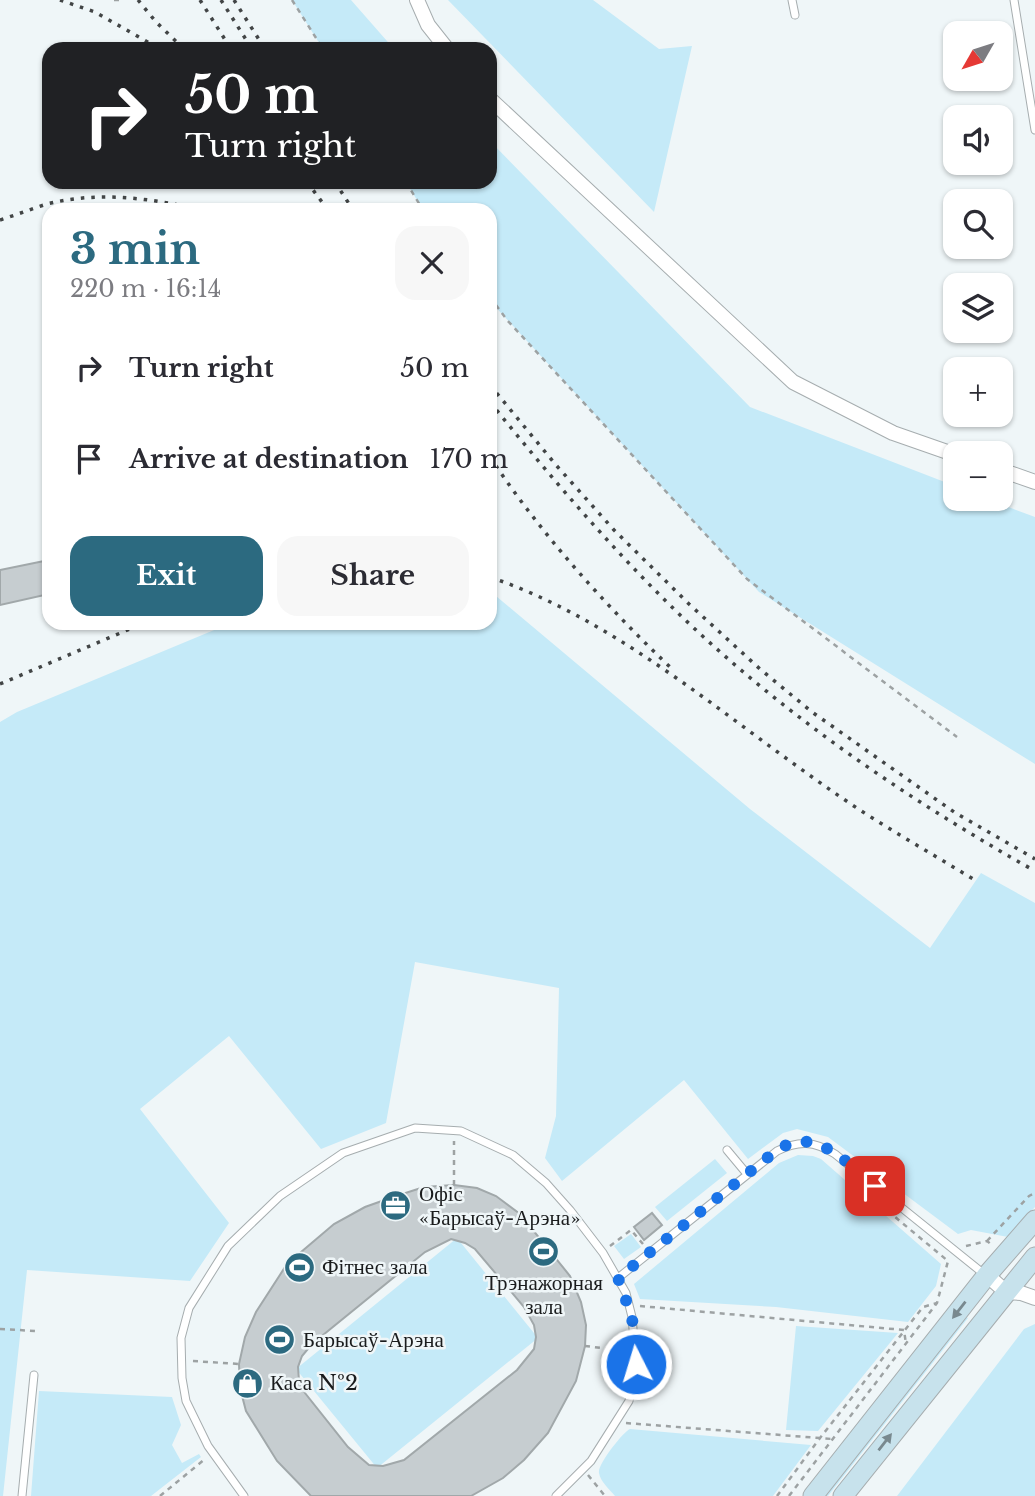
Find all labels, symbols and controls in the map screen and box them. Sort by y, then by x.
north arrow [943,21,1013,91]
map controls [943,21,1013,511]
text: 50 m [185,65,318,126]
icon: right [70,70,161,161]
button: sound [943,105,1013,175]
text: Turn right [185,126,356,166]
button: search [943,189,1013,259]
text: 3 min [70,223,200,275]
button: close [395,226,469,300]
button: layers [943,273,1013,343]
text: 220 m · 16:14 [70,275,221,303]
icon: right [70,349,108,387]
text: Turn right [129,352,274,384]
text: 50 m [400,352,469,384]
button: + [943,357,1013,427]
icon: arrive [70,440,108,478]
button: − [943,441,1013,511]
text: Arrive at destination [129,443,409,475]
text: 170 m [430,443,508,475]
button: Exit [70,536,263,616]
button: Share [277,536,469,616]
pin [845,1156,905,1216]
icon: arrive [856,1167,894,1205]
place label: Офіс «Барысаў-Арэна» [419,1181,580,1231]
office icon: Офіс «Барысаў-Арэна» [379,1189,413,1223]
sports icon: Трэнажорная зала [527,1234,561,1268]
sports icon: Фітнес зала [282,1250,316,1284]
place label: Фітнес зала [322,1254,428,1280]
place label: Трэнажорная зала [485,1270,603,1320]
one-way arrow [952,1300,967,1318]
sports icon: Барысаў-Арэна [263,1323,297,1357]
place label: Барысаў-Арэна [303,1327,445,1353]
position arrow [599,1327,673,1401]
shop icon: Каса №2 [230,1366,264,1400]
place label: Каса №2 [270,1370,358,1396]
one-way arrow [877,1433,891,1451]

